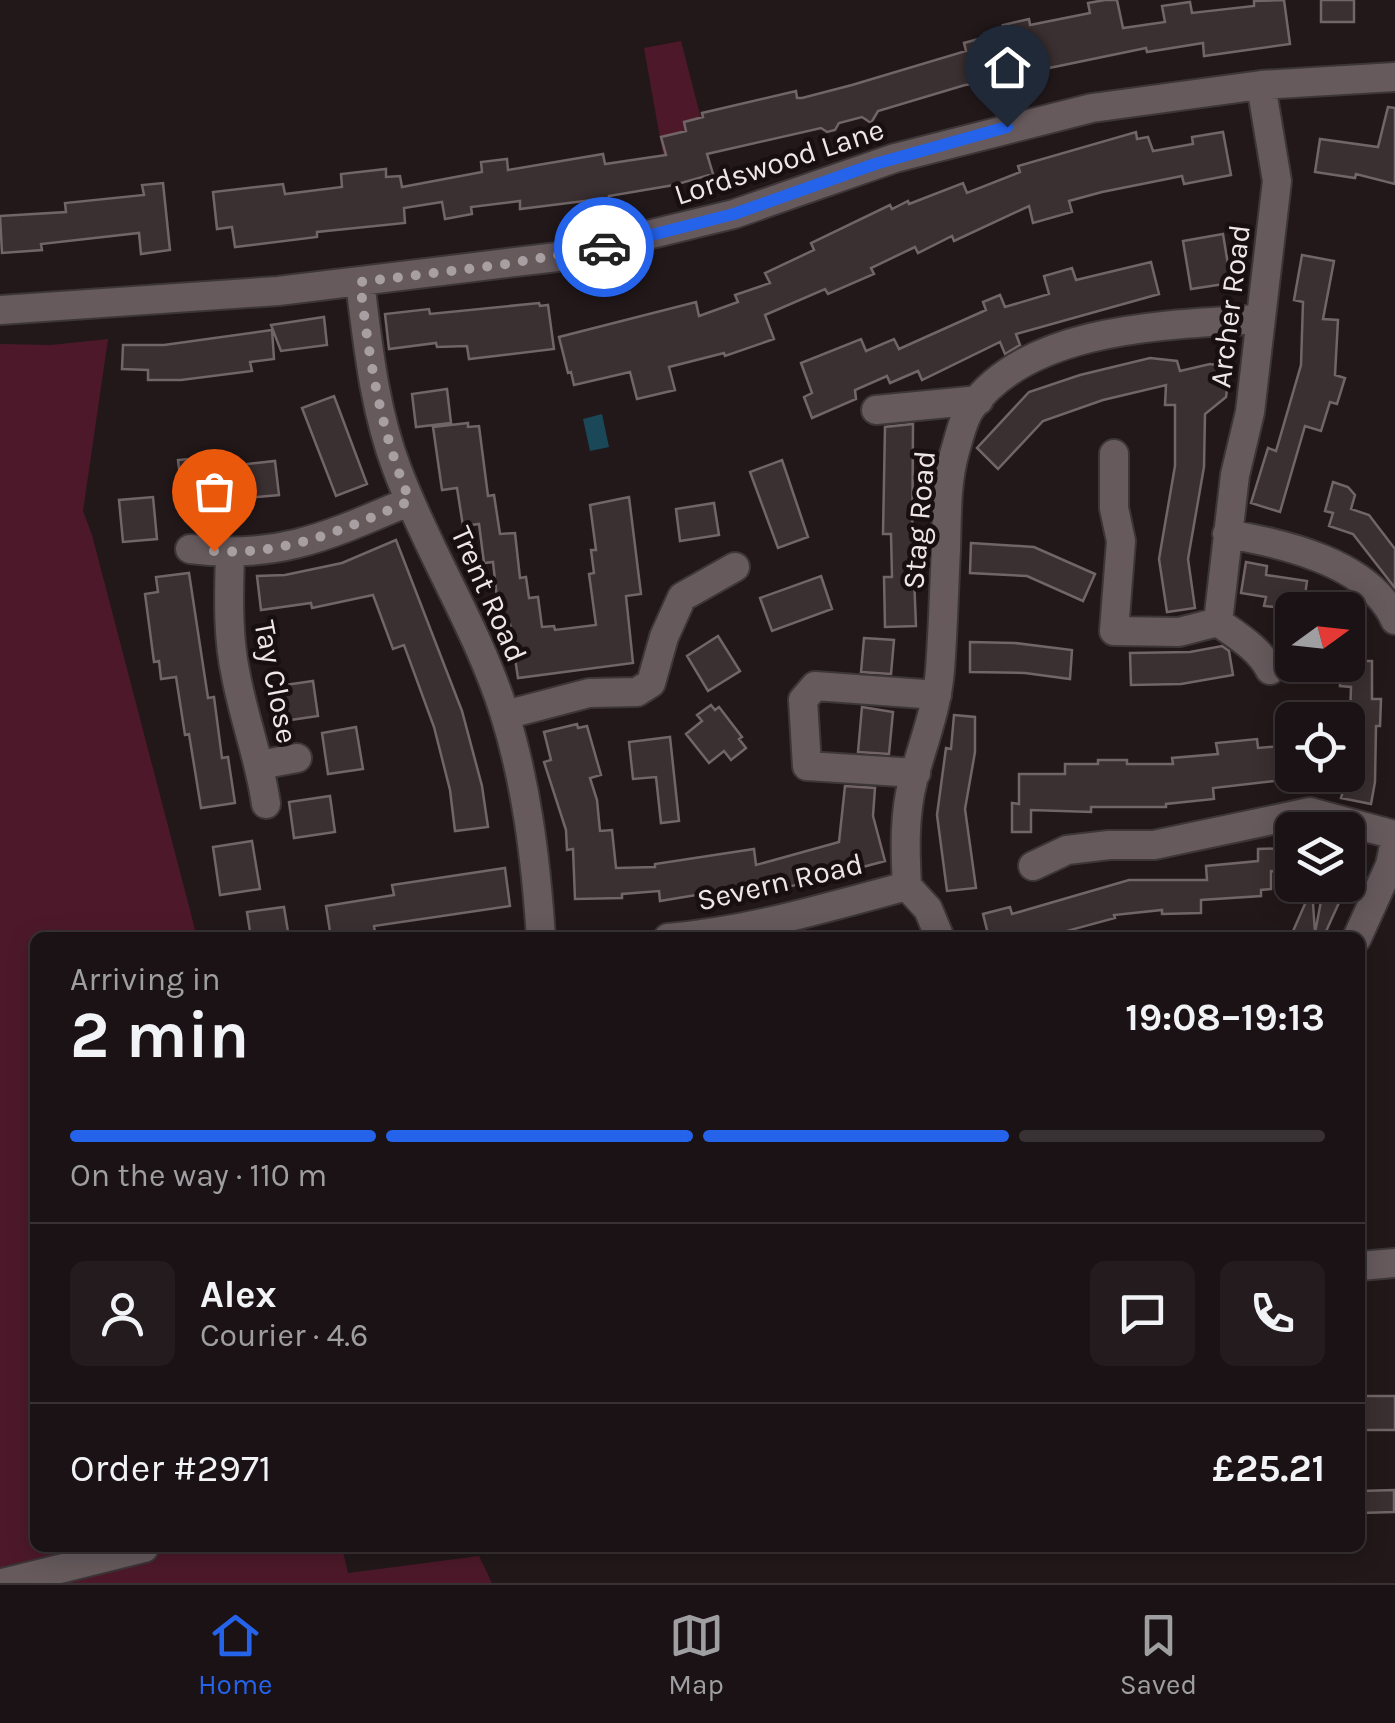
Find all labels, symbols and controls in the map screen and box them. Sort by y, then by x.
pin [965,25,1050,128]
icon: home [980,40,1035,95]
street label: Lordswood Lane [670,111,888,213]
courier [554,197,654,297]
icon: car [577,220,632,275]
street label: Archer Road [1202,222,1258,390]
pin [172,449,257,552]
street label: Stag Road [895,449,943,591]
icon: bag [187,464,242,519]
street label: Trent Road [443,521,535,667]
north arrow [1275,592,1365,682]
map controls [1275,592,1365,902]
street label: Tay Close [246,618,306,746]
button: locate [1275,702,1365,792]
button: layers [1275,812,1365,902]
street label: Severn Road [694,845,866,919]
text: Arriving in [70,961,221,998]
text: 19:08–19:13 [1125,995,1325,1040]
text: 2 min [70,997,249,1073]
text: On the way · 110 m [70,1157,327,1194]
button: person [70,1261,175,1366]
button: chat [1090,1261,1195,1366]
button: phone [1220,1261,1325,1366]
text: Alex [200,1272,277,1317]
text: Courier · 4.6 [200,1317,368,1354]
text: Order #2971 [70,1446,271,1491]
text: £25.21 [1212,1446,1325,1491]
tab: Home [198,1608,273,1701]
tab: Map [668,1608,724,1701]
tab: Saved [1120,1608,1197,1701]

